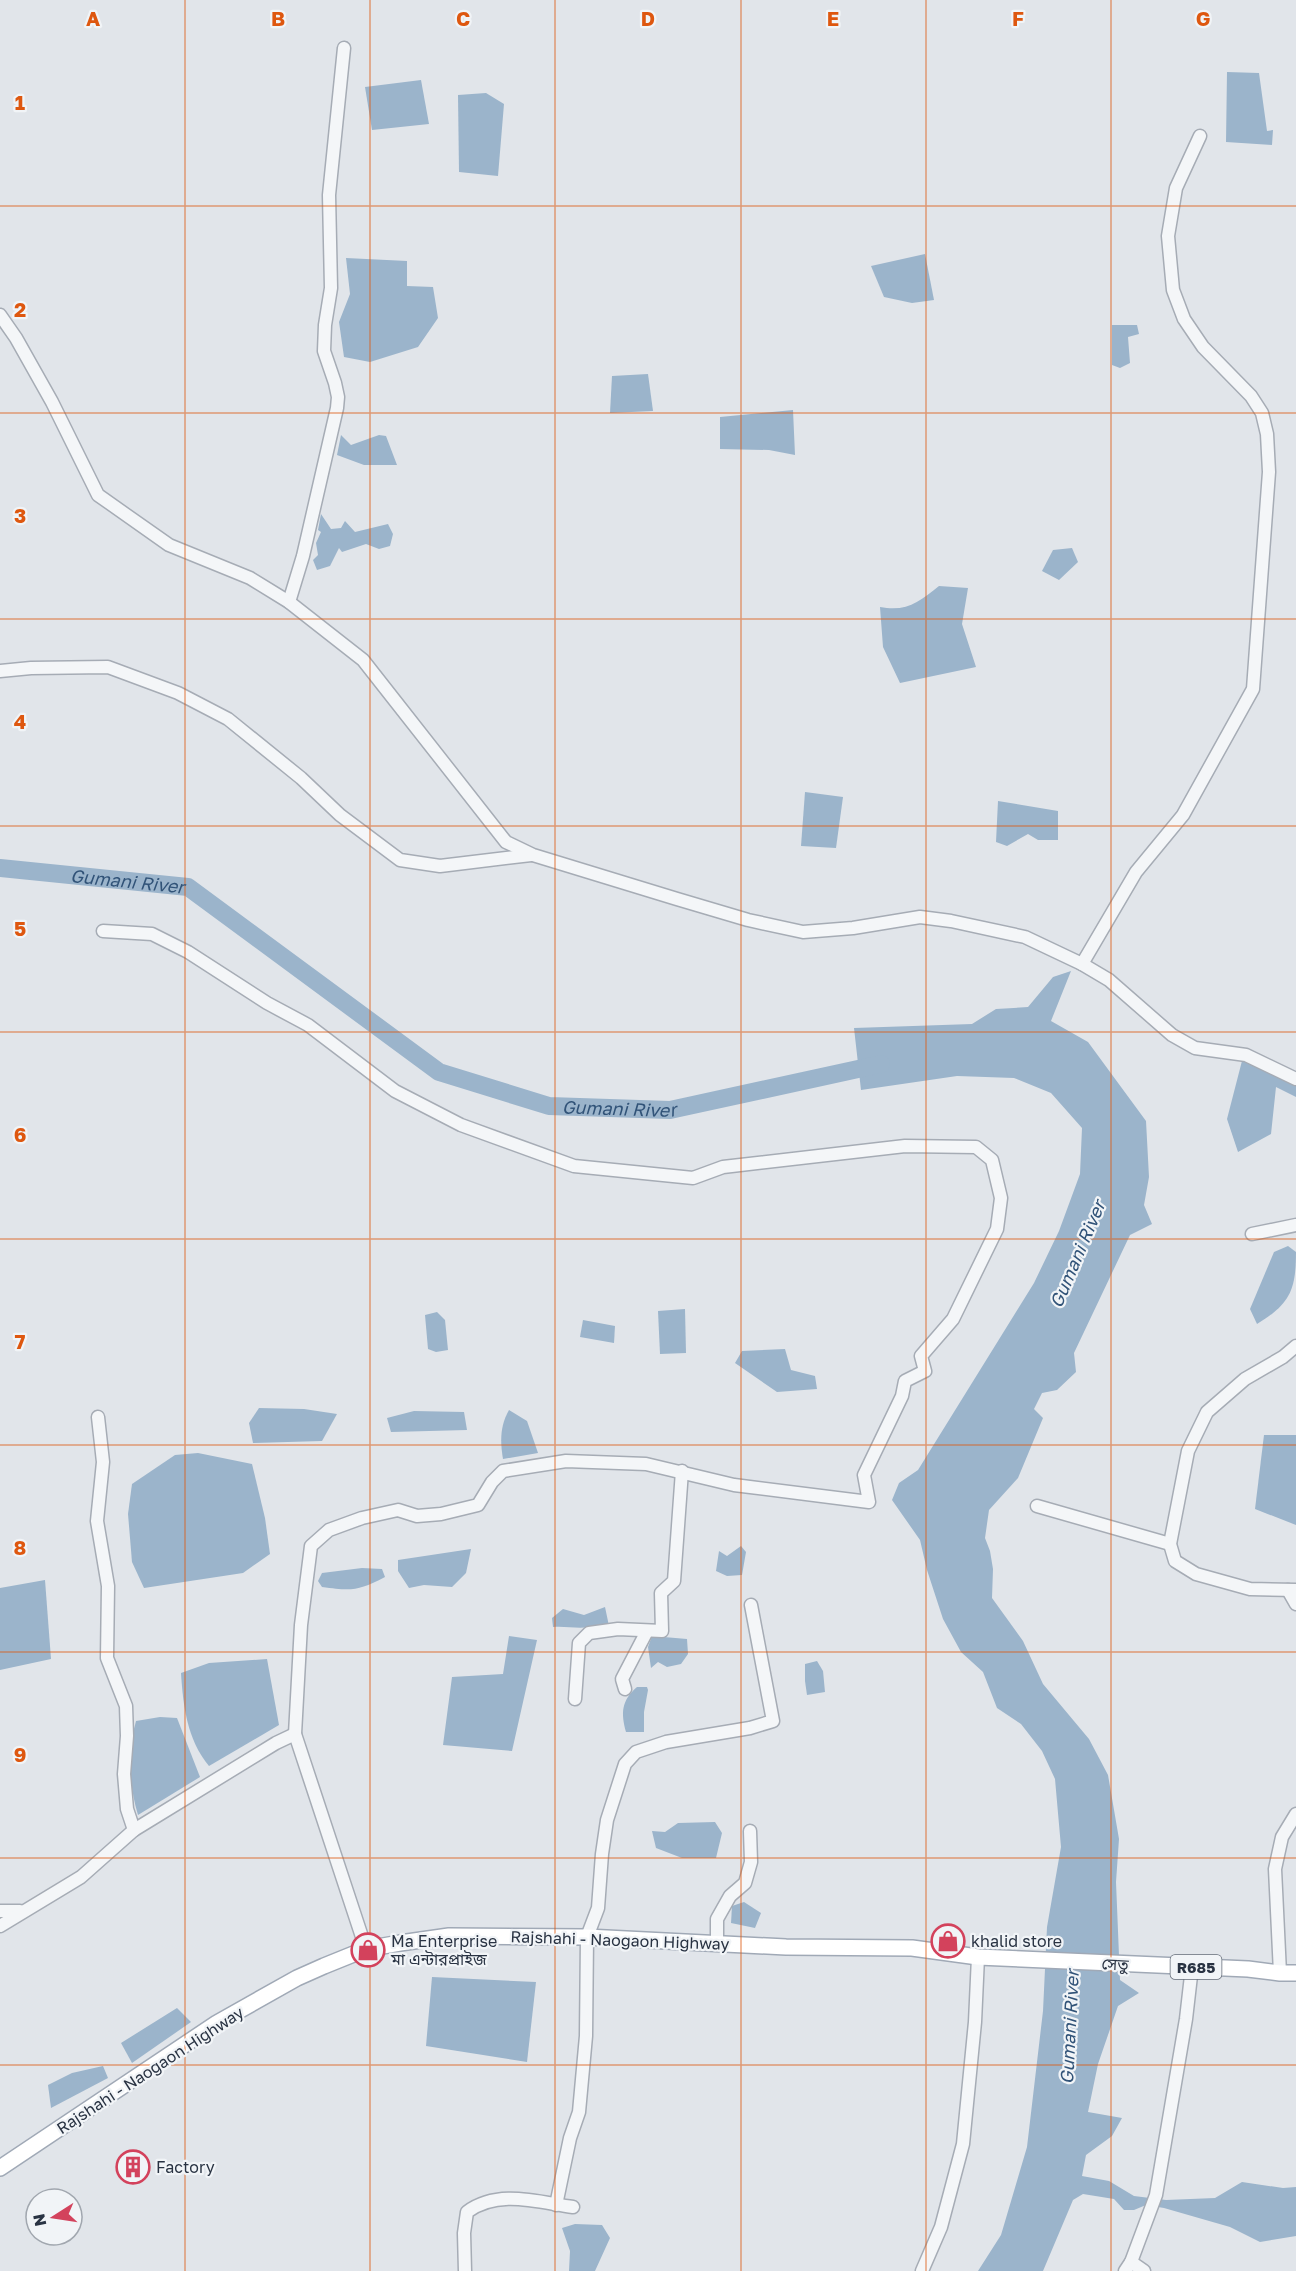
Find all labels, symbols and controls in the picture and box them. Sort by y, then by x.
text: A [86,6,100,30]
text: B [271,6,285,30]
text: C [456,6,470,30]
text: D [641,6,655,30]
text: E [827,6,839,30]
text: F [1012,6,1024,30]
text: G [1196,6,1210,30]
text: 1 [15,90,25,114]
text: 2 [14,297,26,321]
text: 3 [14,503,26,527]
text: 4 [14,709,26,733]
water label: Gumani River [69,864,188,898]
text: 5 [14,916,26,940]
water label: Gumani River [562,1095,681,1121]
text: 6 [14,1122,26,1146]
water label: Gumani River [1045,1194,1111,1311]
text: 7 [15,1329,26,1353]
text: 8 [14,1535,26,1559]
text: 9 [14,1742,26,1766]
shop icon: khalid store [930,1923,966,1959]
street label: Rajshahi - Naogaon Highway [510,1926,730,1954]
place label: Ma Enterprise মা এন্টারপ্রাইজ [390,1931,497,1969]
place label: khalid store [971,1931,1062,1951]
shop icon: Ma Enterprise মা এন্টারপ্রাইজ [350,1932,386,1968]
street label: সেতু [1101,1953,1130,1975]
road number: R685 [1170,1955,1222,1979]
water label: Gumani River [1055,1966,1083,2085]
street label: Rajshahi - Naogaon Highway [53,2002,247,2138]
building icon: Factory [115,2149,151,2185]
place label: Factory [156,2157,215,2177]
north arrow [24,2187,84,2247]
text: N [28,2212,50,2228]

